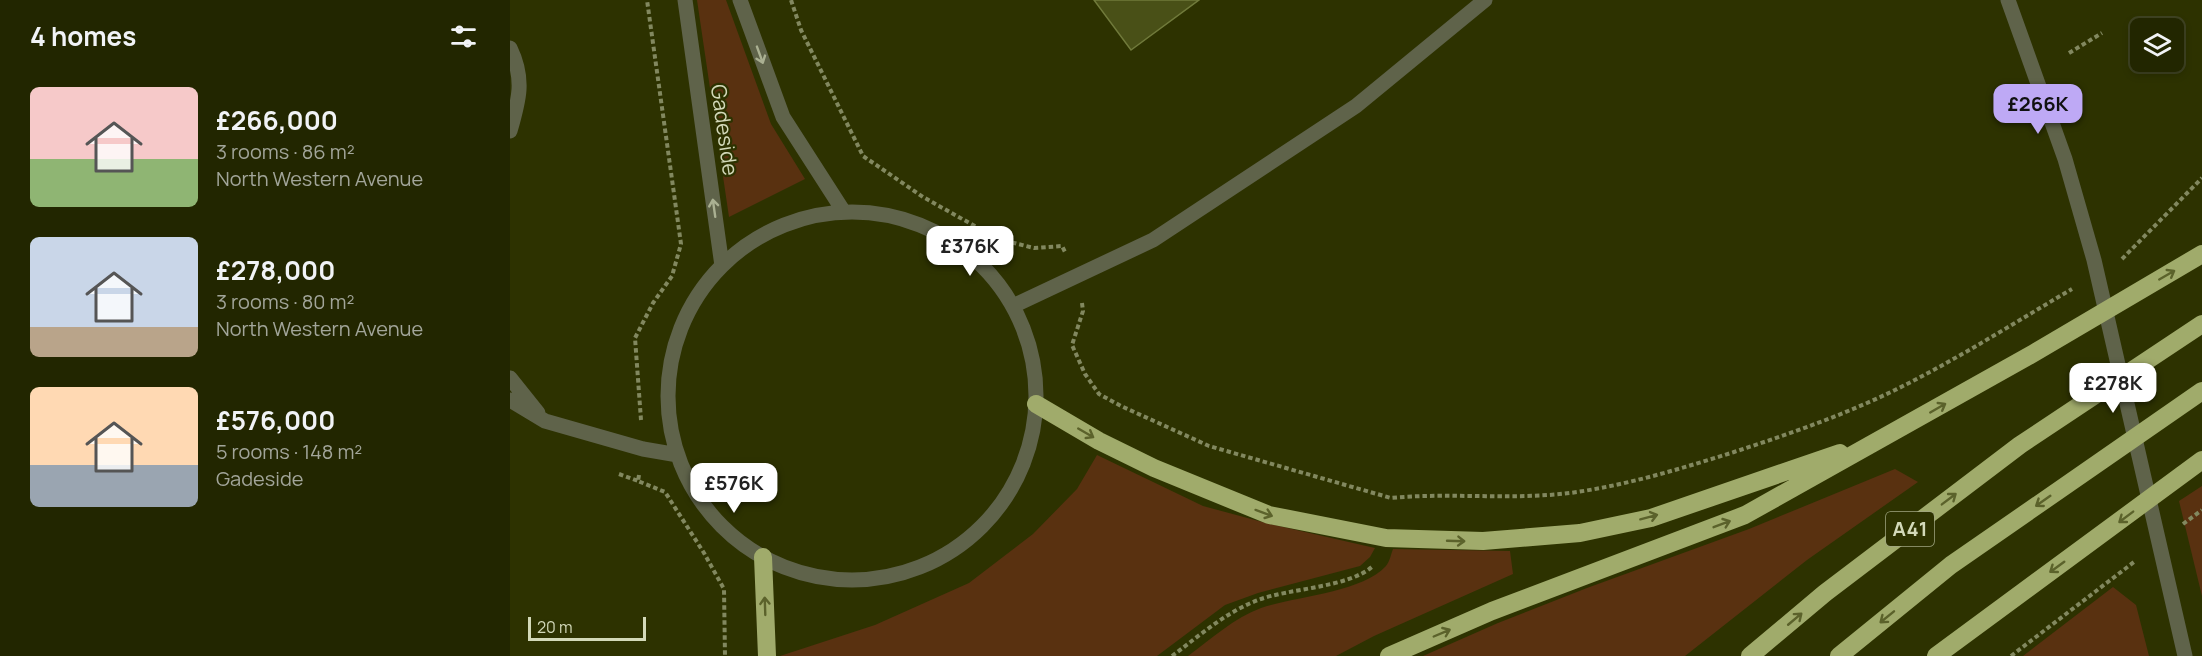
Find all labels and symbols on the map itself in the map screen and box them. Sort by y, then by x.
one-way arrow [755,45,766,64]
street label: Gadeside [705,82,745,177]
pin: £266K [1996,84,2080,135]
one-way arrow [708,199,719,219]
pin: £376K [928,226,1012,277]
one-way arrow [2158,268,2175,280]
pin: £278K [2071,363,2155,414]
one-way arrow [1929,401,1946,413]
one-way arrow [1078,428,1095,440]
pin: £576K [692,463,776,514]
one-way arrow [1940,493,1956,506]
one-way arrow [2035,495,2051,507]
one-way arrow [1255,508,1273,519]
one-way arrow [2118,510,2134,523]
one-way arrow [1640,511,1659,523]
road number: A41 [1886,512,1934,546]
one-way arrow [1712,518,1731,529]
one-way arrow [1446,535,1466,546]
one-way arrow [2049,561,2065,574]
one-way arrow [759,597,770,617]
one-way arrow [1879,611,1895,624]
one-way arrow [1786,612,1802,625]
scale bar [528,614,646,642]
one-way arrow [1433,627,1451,638]

